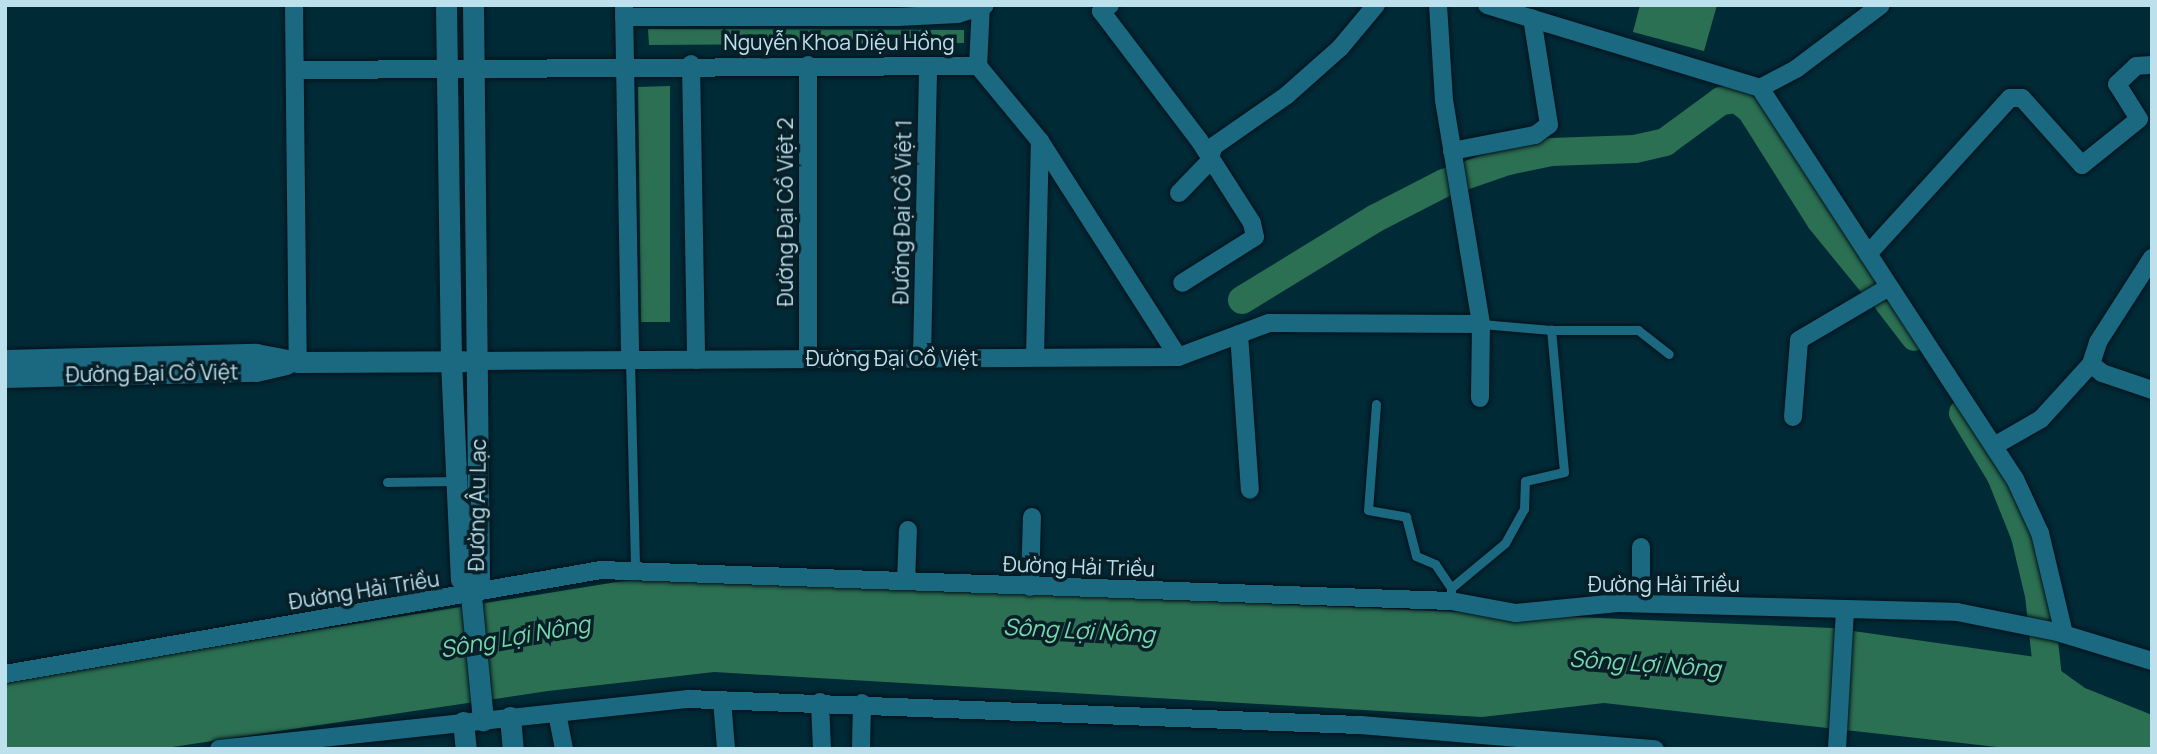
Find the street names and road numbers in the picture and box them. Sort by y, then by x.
street label: Nguyễn Khoa Diệu Hồng [723,29,955,55]
street label: Đường Đại Cồ Việt 2 [772,118,798,306]
street label: Đường Đại Cồ Việt 1 [888,119,916,305]
street label: Đường Đại Cồ Việt [806,345,978,371]
street label: Đường Đại Cồ Việt [66,359,238,387]
street label: Đường Âu Lạc [463,439,491,571]
street label: Đường Hải Triều [1003,551,1155,581]
street label: Đường Hải Triều [287,566,441,614]
street label: Đường Hải Triều [1588,571,1740,597]

